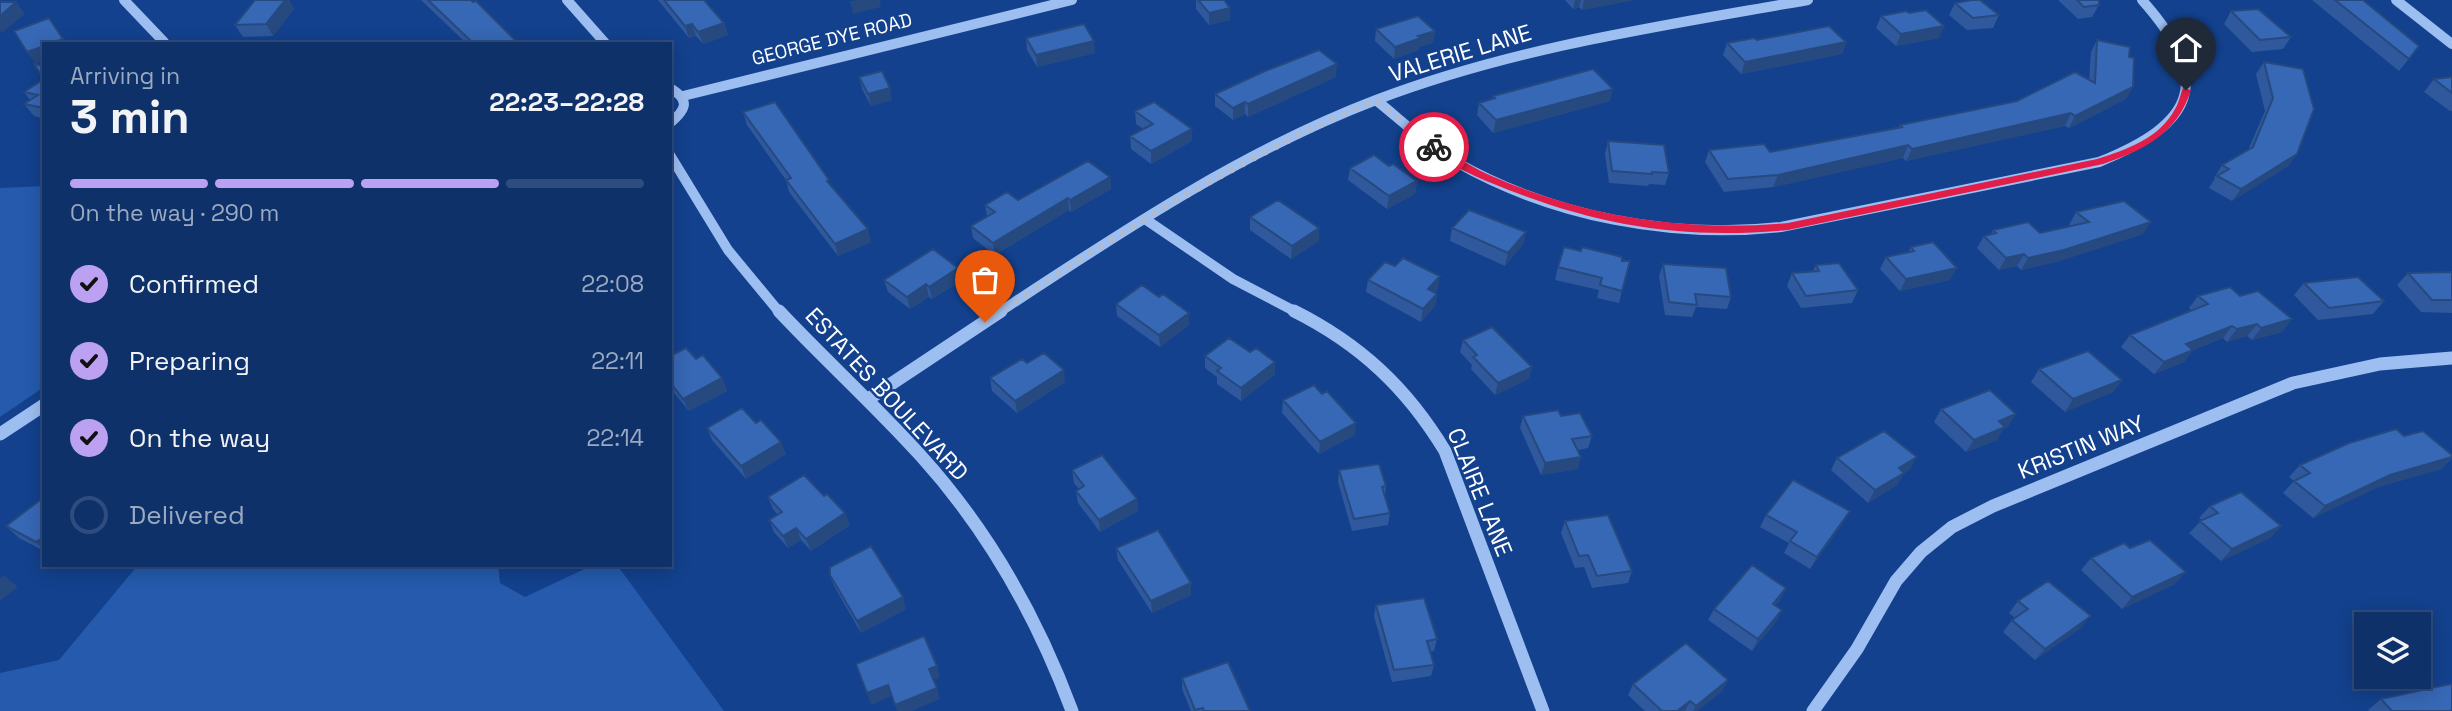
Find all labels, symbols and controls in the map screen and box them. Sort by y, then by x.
street label: GEORGE DYE ROAD [749,7,915,71]
street label: VALERIE LANE [1385,17,1535,89]
pin [2156,18,2216,90]
icon: home [2167,29,2205,67]
text: Arriving in [70,61,180,91]
text: 22:23–22:28 [489,85,644,119]
text: 3 min [70,88,190,146]
courier [1399,112,1469,182]
icon: bike [1415,128,1453,166]
text: On the way · 290 m [70,198,279,228]
pin [955,250,1015,322]
icon: bag [966,261,1004,299]
icon: check [70,265,108,303]
text: Confirmed [129,267,259,301]
text: 22:08 [581,269,644,299]
street label: ESTATES BOULEVARD [799,301,975,487]
icon: check [70,342,108,380]
text: Preparing [129,344,250,378]
text: 22:11 [591,346,644,376]
street label: KRISTIN WAY [2013,408,2149,486]
icon: check [70,419,108,457]
text: On the way [129,421,270,455]
text: 22:14 [586,423,644,453]
street label: CLAIRE LANE [1441,423,1519,561]
text: Delivered [129,498,245,532]
map controls [2354,612,2431,689]
button: layers [2354,612,2431,689]

